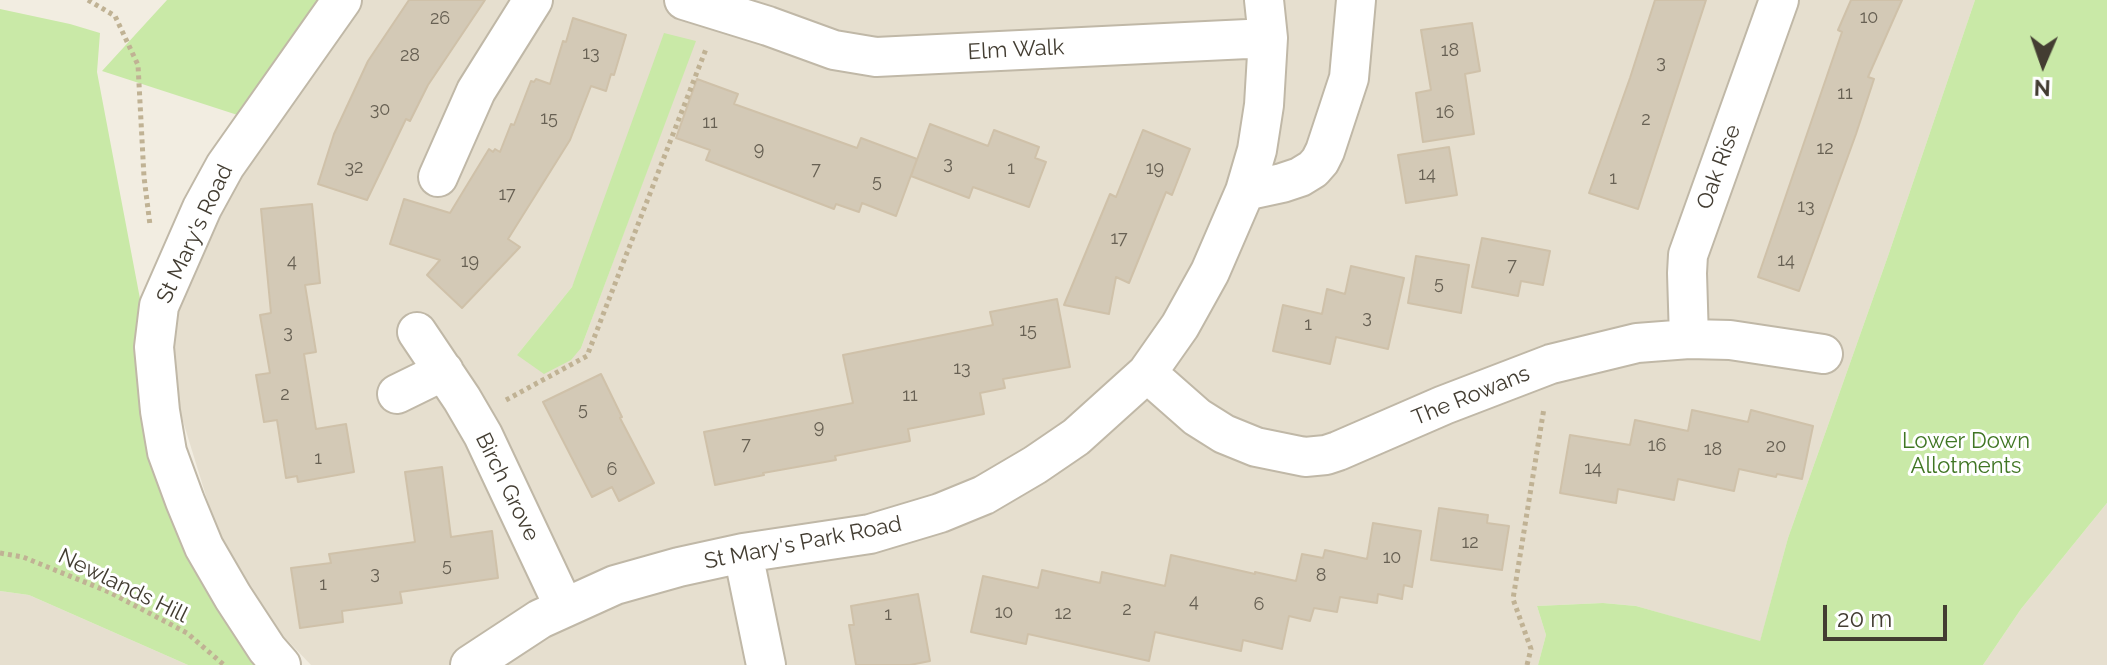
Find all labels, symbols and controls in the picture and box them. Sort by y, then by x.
house number: 10 [1860,7,1878,29]
house number: 26 [430,8,450,30]
north arrow [2003,24,2083,104]
street label: Elm Walk [967,34,1065,66]
house number: 18 [1441,40,1459,62]
house number: 13 [582,43,600,65]
house number: 28 [400,45,420,67]
house number: 3 [1656,52,1666,74]
text: N [2033,75,2051,101]
house number: 11 [1837,83,1853,105]
house number: 30 [370,99,390,121]
house number: 16 [1436,102,1454,124]
house number: 15 [540,108,558,130]
house number: 2 [1641,109,1651,131]
house number: 11 [702,112,718,134]
street label: Oak Rise [1691,121,1747,213]
house number: 12 [1816,138,1834,160]
house number: 9 [754,139,764,161]
house number: 3 [943,153,953,175]
house number: 32 [345,157,363,179]
house number: 1 [1007,158,1015,180]
house number: 19 [1146,158,1164,180]
house number: 7 [811,159,821,181]
street label: St Mary's Road [151,160,239,308]
house number: 14 [1418,164,1436,186]
house number: 1 [1609,168,1617,190]
house number: 5 [872,171,882,193]
house number: 17 [498,184,516,206]
house number: 13 [1797,196,1815,218]
house number: 17 [1110,228,1128,250]
house number: 14 [1777,250,1795,272]
house number: 4 [287,251,297,273]
house number: 19 [461,251,479,273]
house number: 7 [1507,255,1517,277]
house number: 5 [1434,273,1444,295]
house number: 3 [1362,307,1372,329]
house number: 1 [1304,314,1312,336]
house number: 15 [1019,320,1037,342]
house number: 3 [283,322,293,344]
house number: 13 [953,358,971,380]
street label: The Rowans [1408,360,1534,432]
house number: 2 [280,384,290,406]
house number: 11 [902,385,918,407]
house number: 5 [578,399,588,421]
house number: 9 [814,417,824,439]
street label: Birch Grove [469,428,545,546]
park label: Lower Down Allotments [1902,428,2030,480]
house number: 7 [741,434,751,456]
house number: 16 [1648,435,1666,457]
house number: 20 [1766,436,1786,458]
house number: 18 [1704,439,1722,461]
house number: 1 [314,448,322,470]
house number: 14 [1584,458,1602,480]
house number: 6 [607,459,617,481]
street label: St Mary's Park Road [702,511,904,575]
house number: 12 [1461,532,1479,554]
street label: Newlands Hill [54,543,192,629]
house number: 10 [1383,547,1401,569]
house number: 5 [442,555,452,577]
house number: 3 [370,563,380,585]
house number: 8 [1316,565,1326,587]
house number: 1 [319,574,327,596]
scale bar [1827,589,1951,639]
house number: 4 [1189,591,1199,613]
house number: 6 [1254,594,1264,616]
house number: 2 [1122,599,1132,621]
house number: 10 [995,602,1013,624]
house number: 12 [1054,603,1072,625]
house number: 1 [884,604,892,626]
text: 20 m [1837,604,1892,633]

